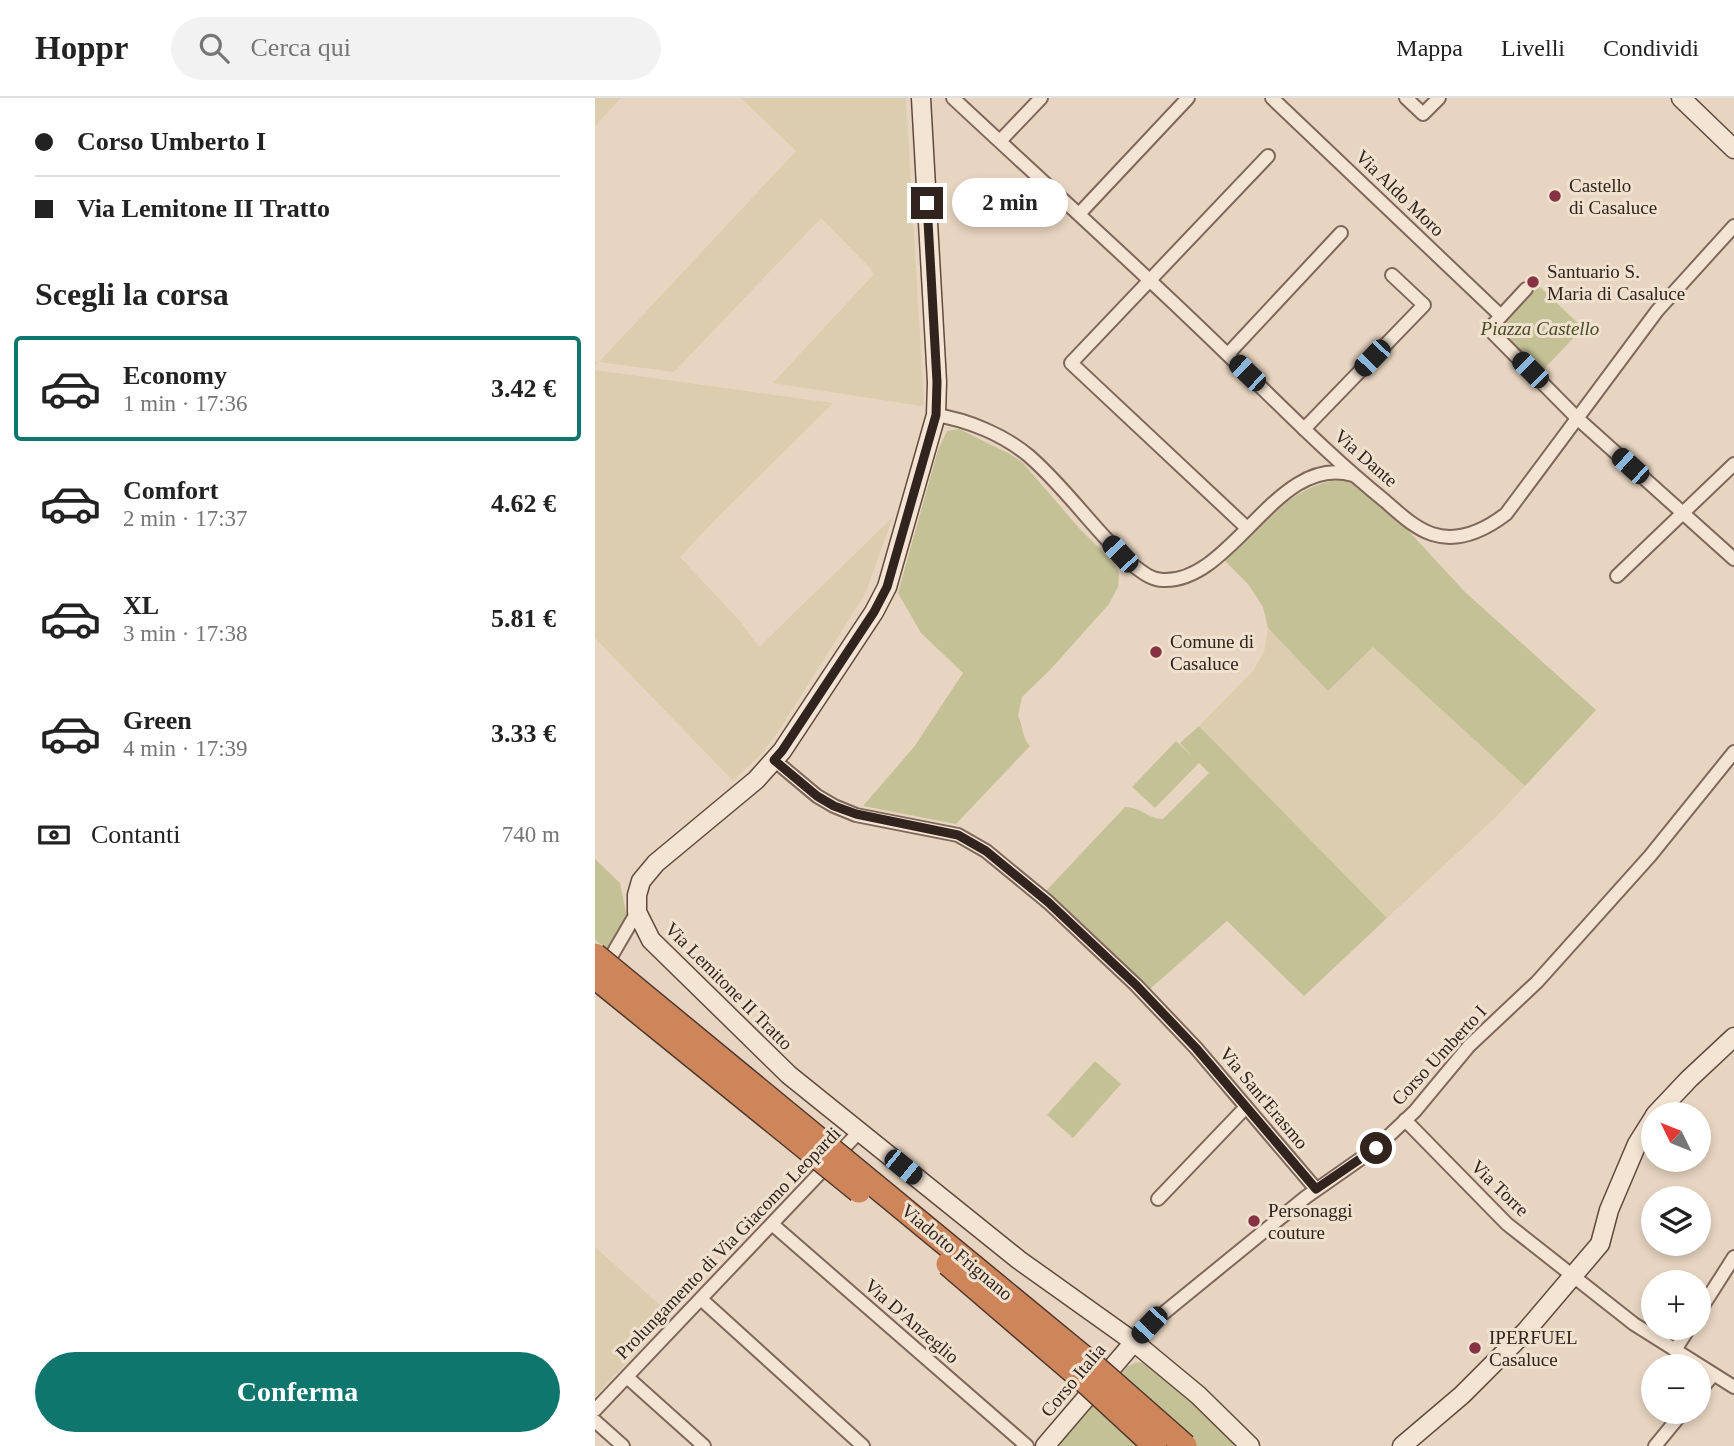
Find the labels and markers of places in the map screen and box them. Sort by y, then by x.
place label: Castello di Casaluce [1569,175,1657,218]
marker: Castello di Casaluce [1547,188,1563,204]
place label: Santuario S. Maria di Casaluce [1547,261,1685,304]
marker: Santuario S. Maria di Casaluce [1525,274,1541,290]
place label: Comune di Casaluce [1170,631,1254,674]
marker: Comune di Casaluce [1148,644,1164,660]
place label: Personaggi couture [1268,1200,1352,1243]
marker: Personaggi couture [1246,1213,1262,1229]
place label: IPERFUEL Casaluce [1489,1327,1578,1370]
marker: IPERFUEL Casaluce [1467,1340,1483,1356]

